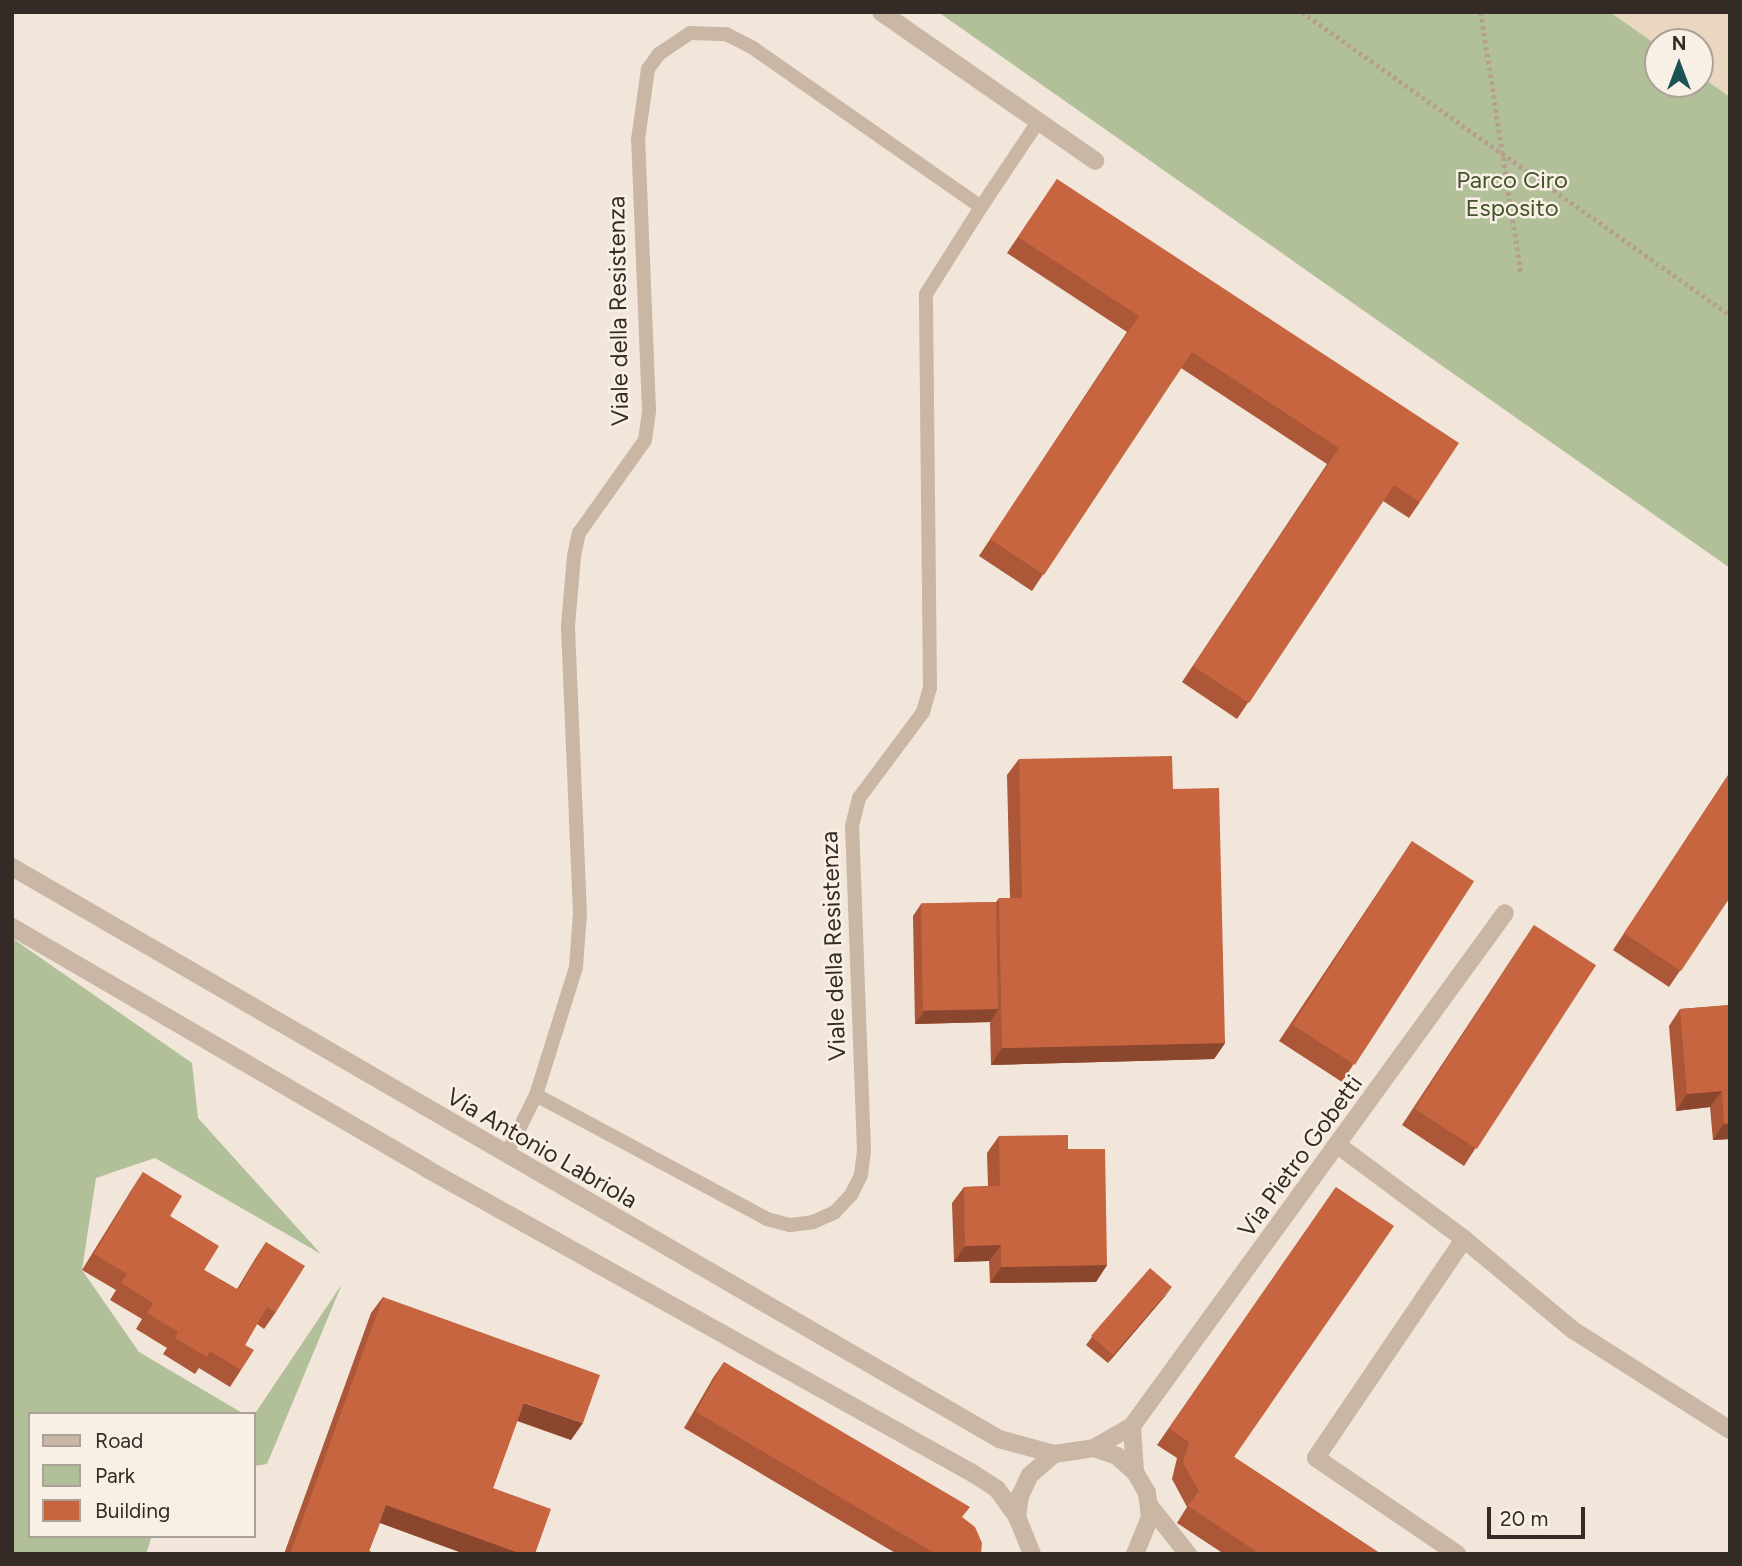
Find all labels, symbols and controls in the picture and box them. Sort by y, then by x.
north arrow [1644,28,1714,98]
text: N [1672,32,1686,55]
park label: Parco Ciro Esposito [1456,166,1568,222]
street label: Viale della Resistenza [602,196,634,426]
street label: Viale della Resistenza [815,830,851,1062]
street label: Via Pietro Gobetti [1232,1069,1368,1243]
street label: Via Antonio Labriola [441,1082,643,1214]
legend [28,1412,256,1538]
text: Road [95,1428,143,1453]
text: Park [95,1463,135,1488]
scale bar [1490,1492,1588,1536]
text: Building [95,1498,170,1523]
text: 20 m [1500,1506,1548,1531]

